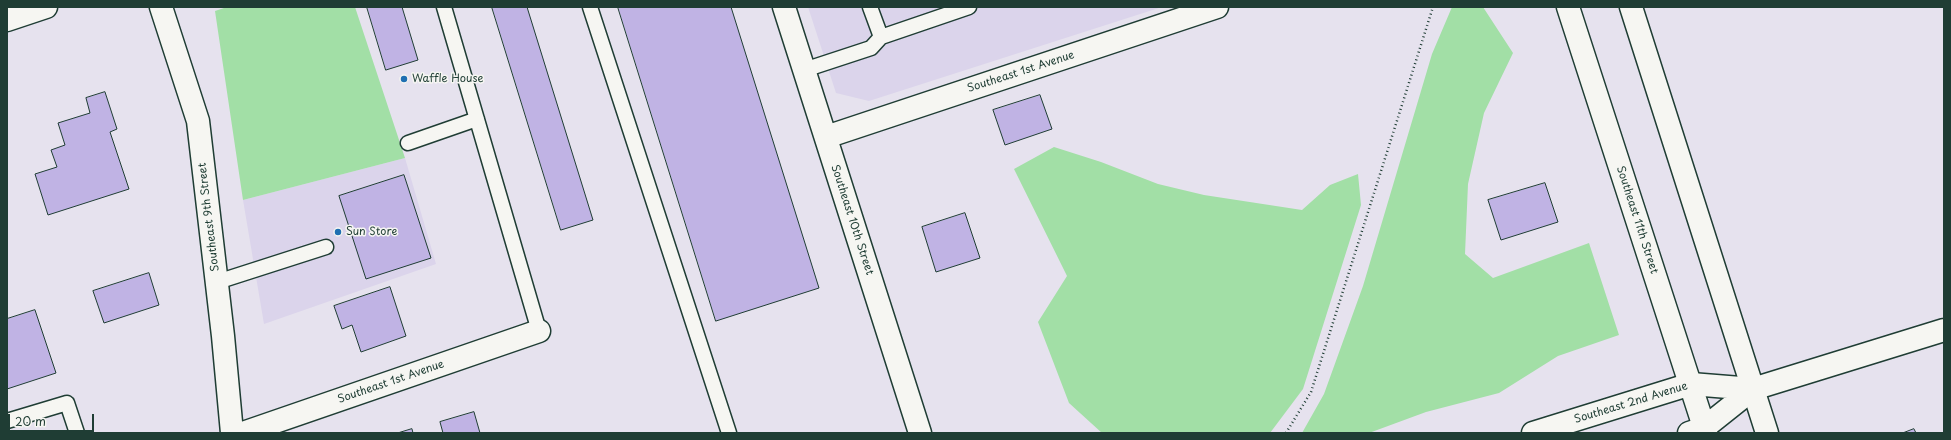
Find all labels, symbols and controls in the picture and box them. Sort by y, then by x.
street label: Southeast 1st Avenue [966,48,1076,96]
place label: Waffle House [412,72,483,86]
marker: Waffle House [399,74,409,84]
street label: Southeast 9th Street [196,162,222,272]
street label: Southeast 10th Street [828,163,876,277]
street label: Southeast 11th Street [1613,164,1661,276]
place label: Sun Store [346,225,397,239]
marker: Sun Store [333,227,343,237]
street label: Southeast 1st Avenue [336,358,446,406]
street label: Southeast 2nd Avenue [1573,379,1689,427]
scale bar [10,406,96,432]
text: 20 m [15,412,46,430]

